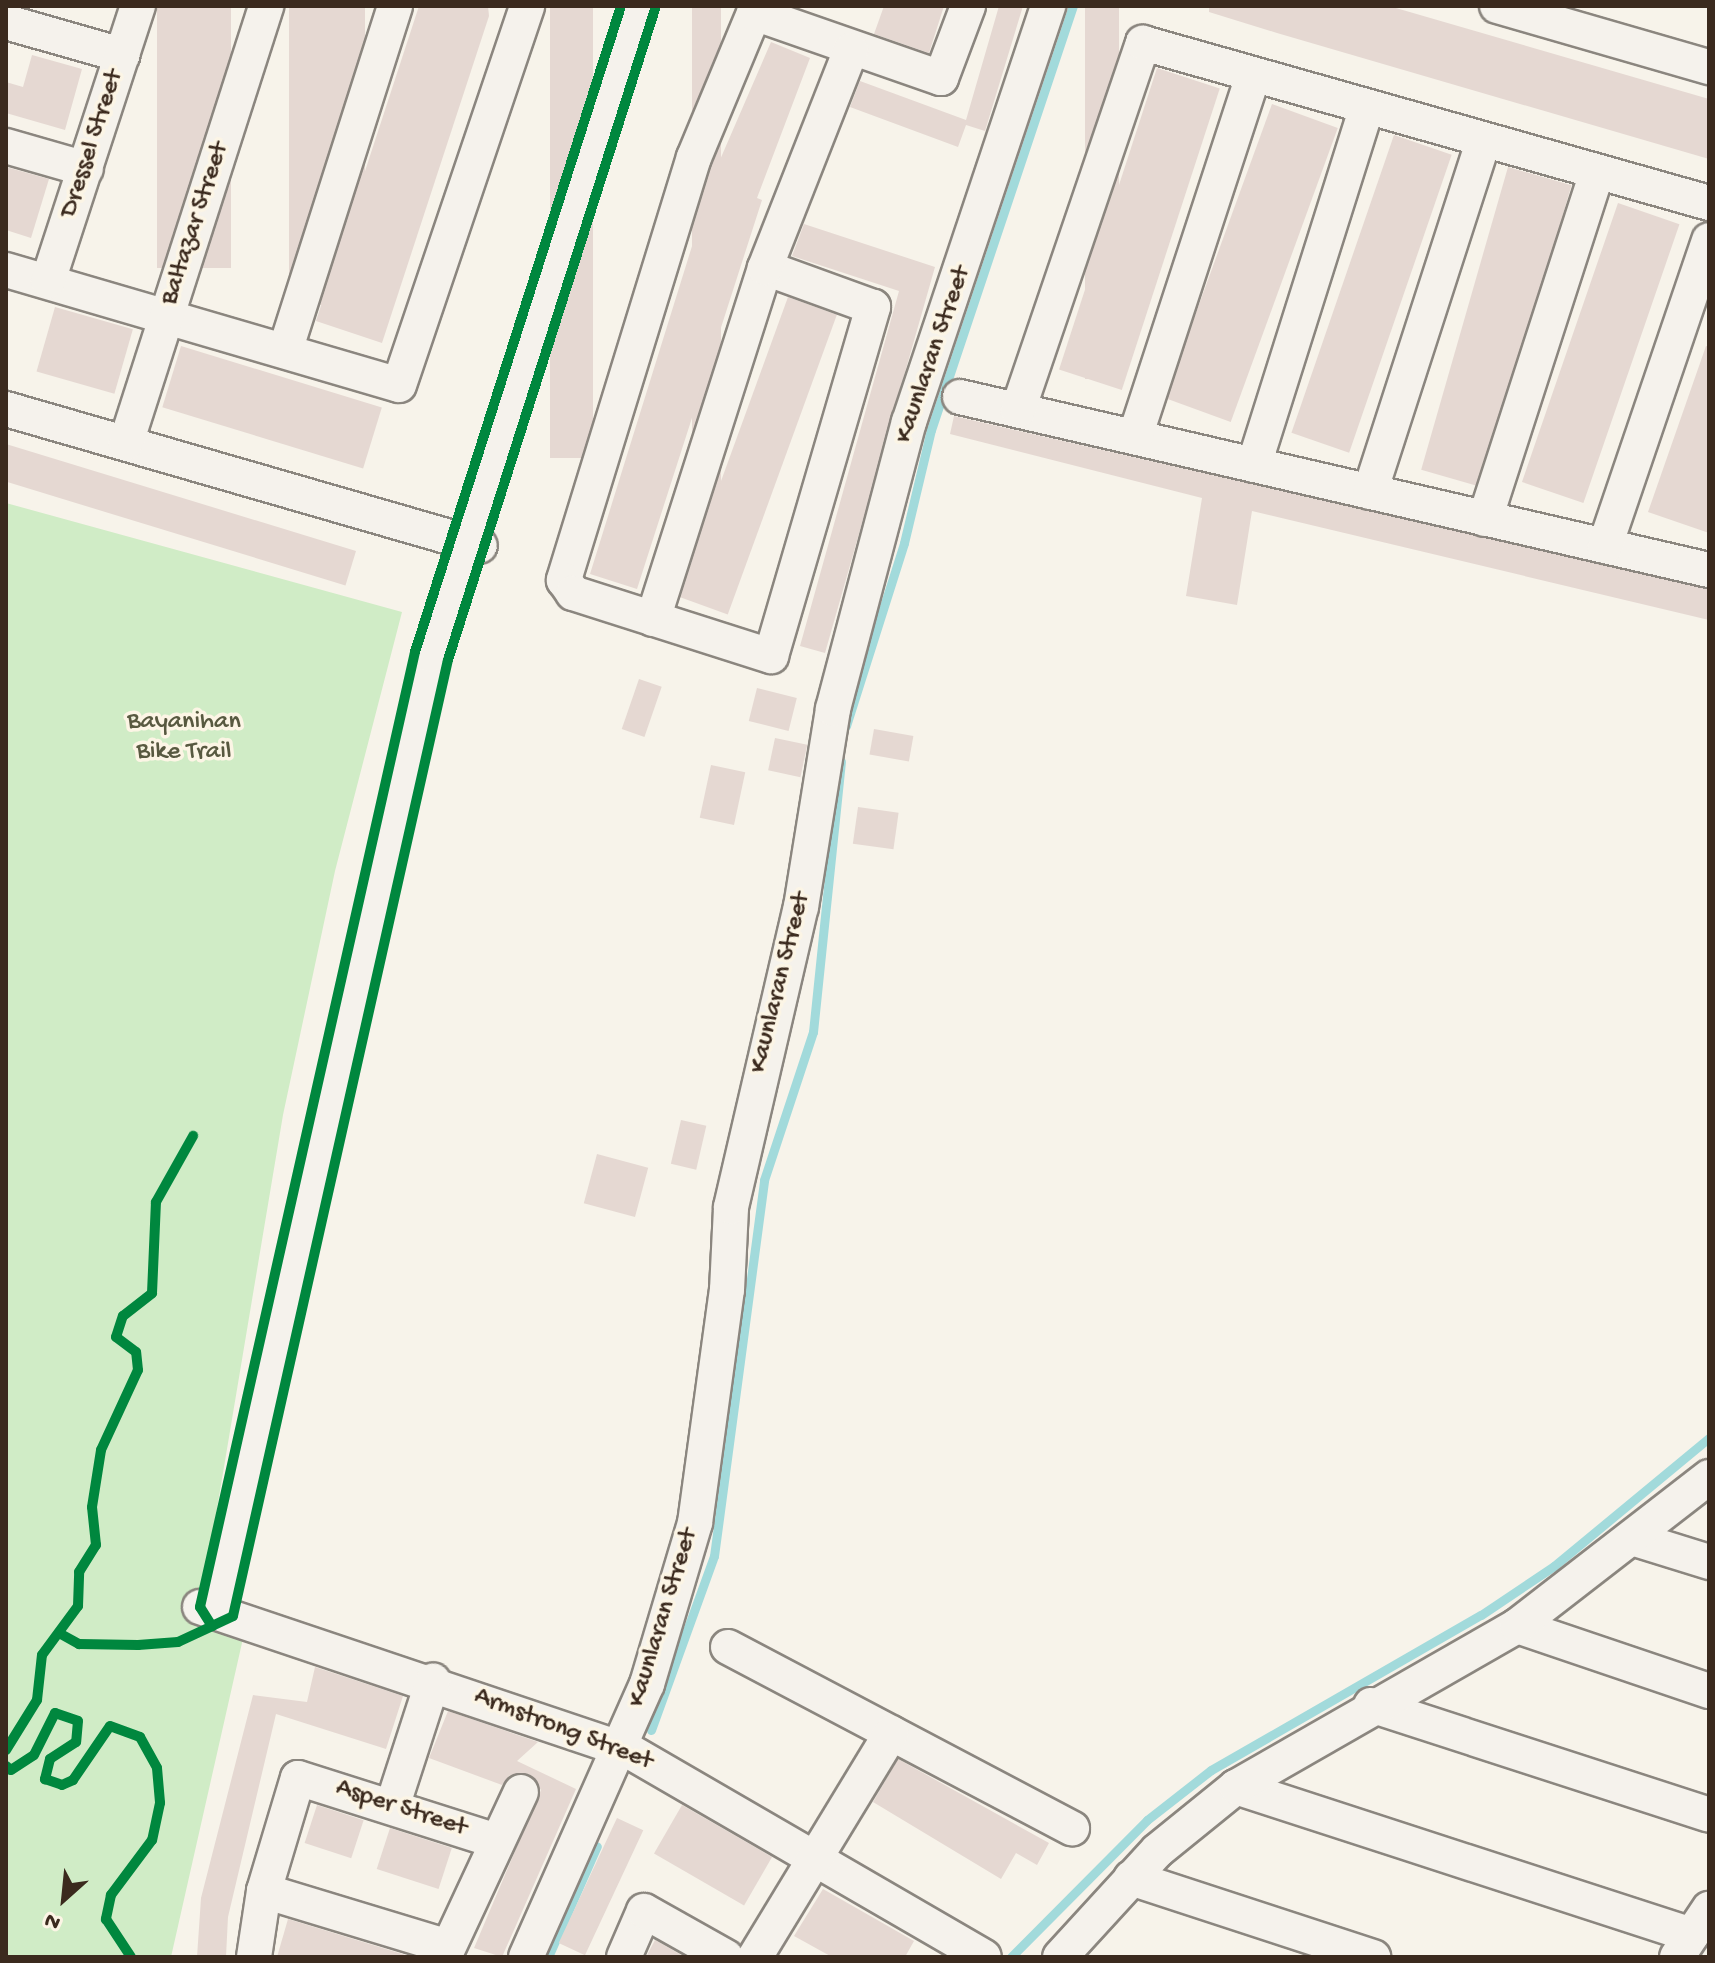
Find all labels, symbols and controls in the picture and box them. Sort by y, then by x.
street label: Dressel Street [54,66,132,222]
street label: Baltazar Street [155,139,237,309]
street label: Kaunlaran Street [889,262,979,448]
park label: Bayanihan Bike Trail [127,707,241,768]
street label: Kaunlaran Street [743,890,819,1076]
street label: Kaunlaran Street [622,1525,706,1711]
street label: Armstrong Street [469,1682,657,1778]
street label: Asper Street [332,1773,470,1845]
north arrow [24,1859,104,1939]
text: N [41,1906,65,1935]

